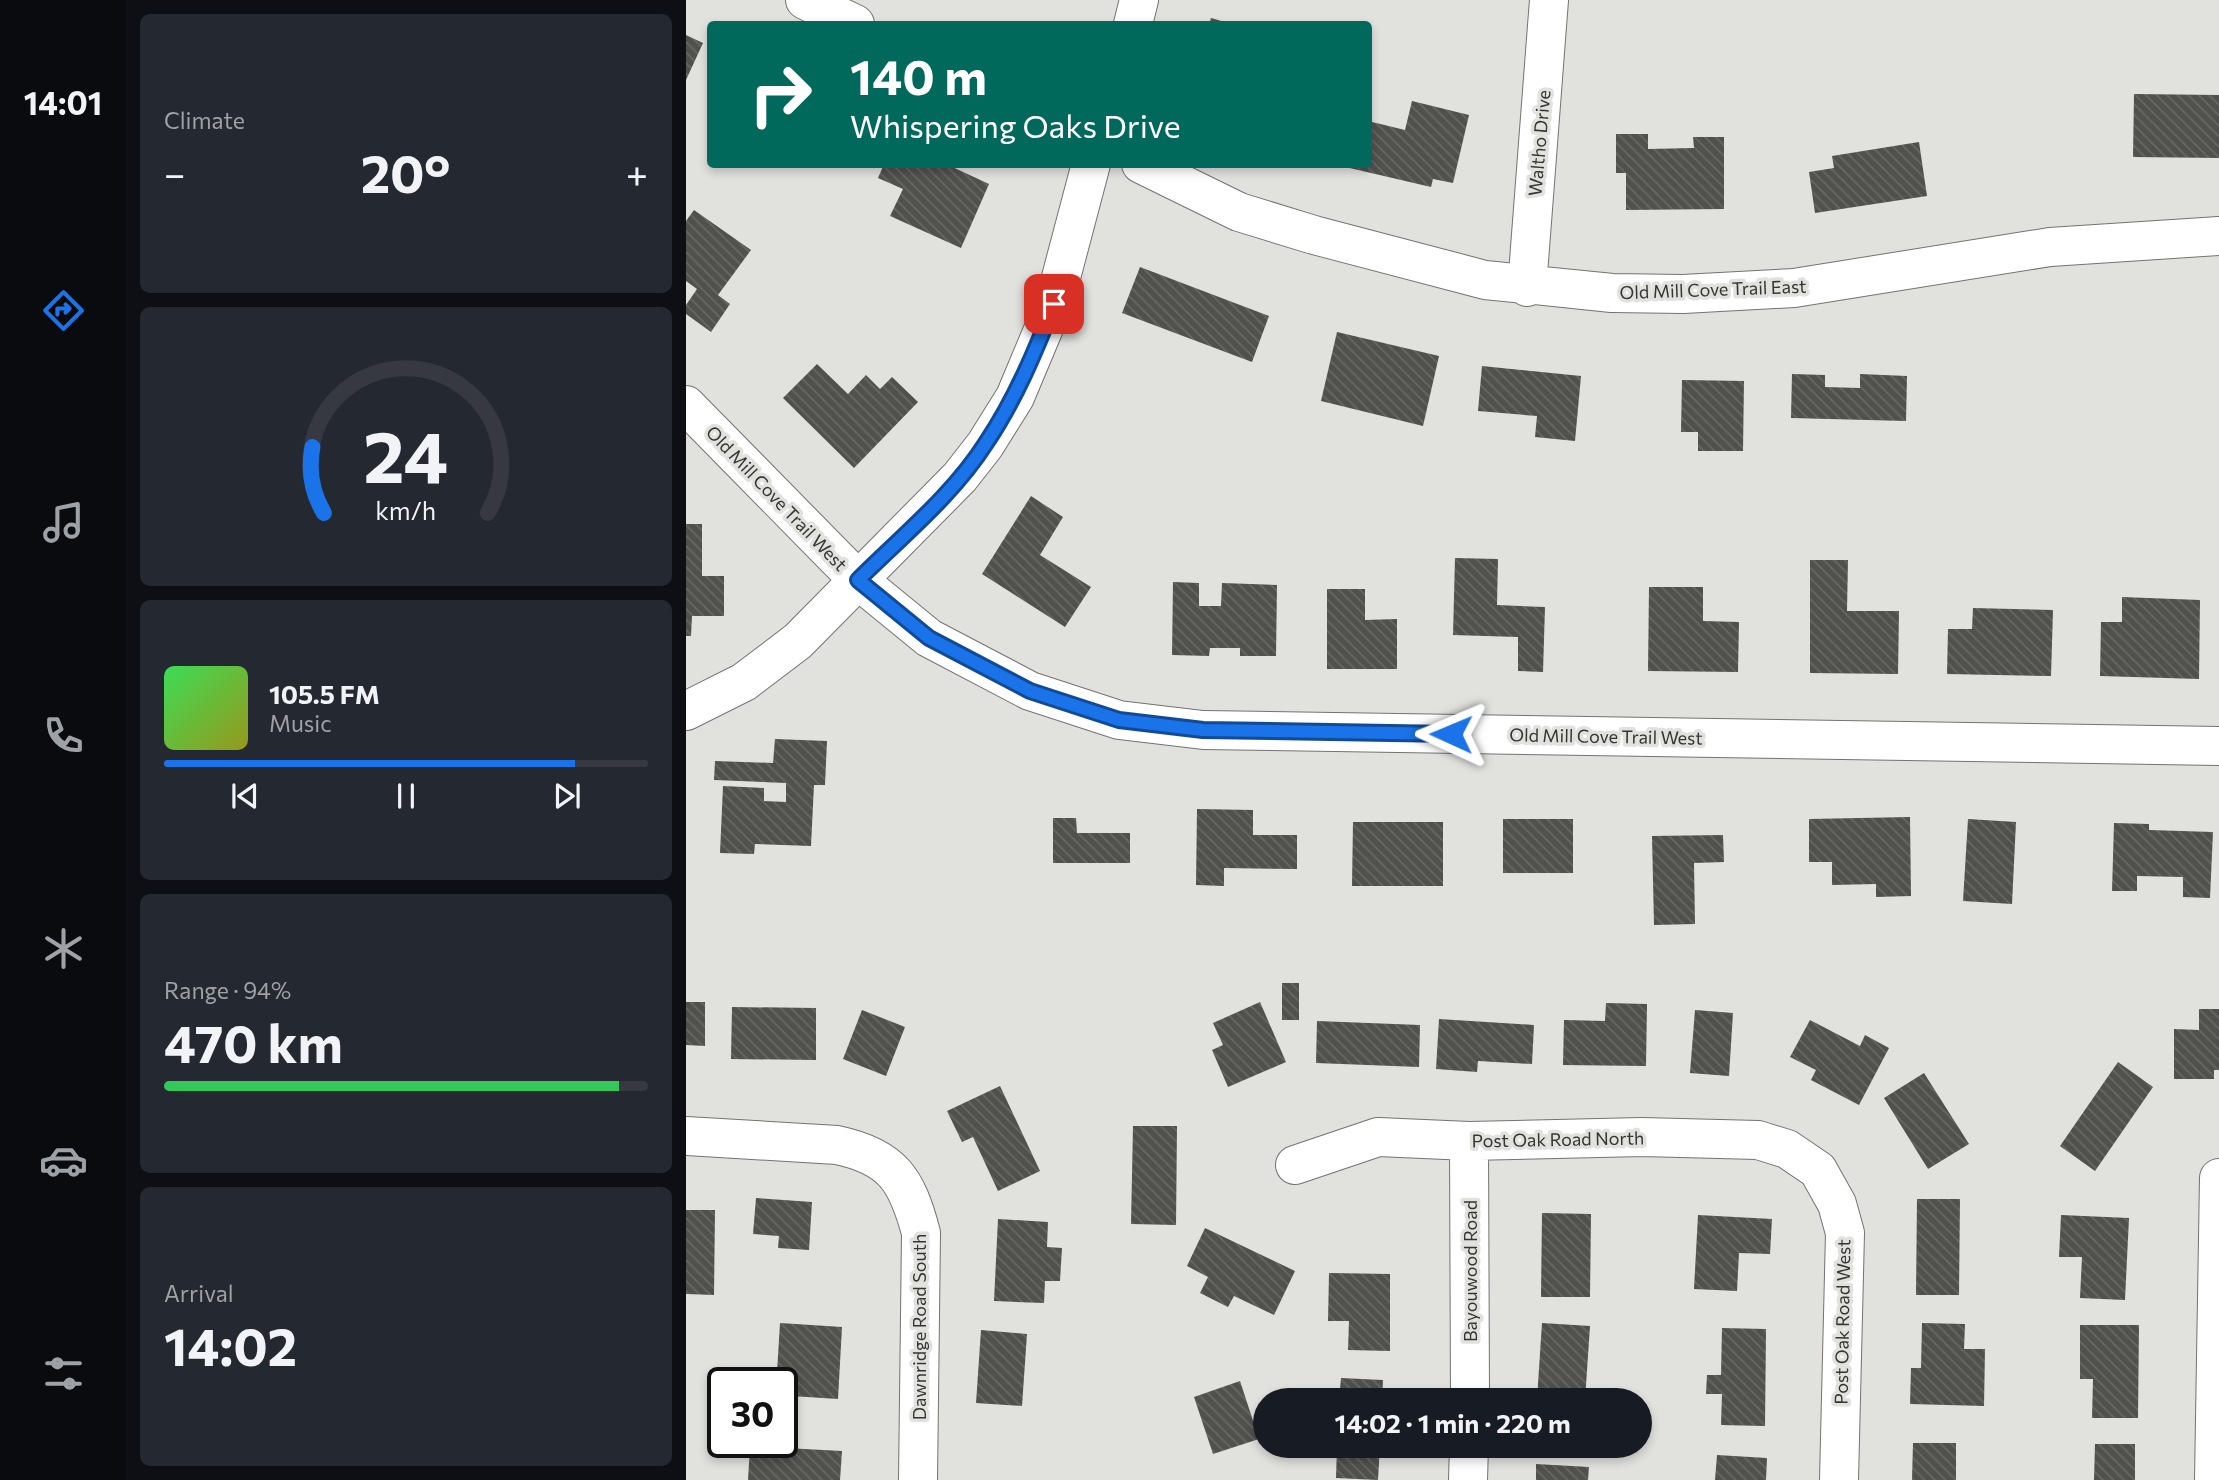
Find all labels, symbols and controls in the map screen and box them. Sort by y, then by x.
text: 140 m [850,45,987,105]
icon: right [735,49,826,140]
text: 14:01 [24,82,102,122]
street label: Waltho Drive [1523,89,1555,197]
text: Whispering Oaks Drive [850,105,1181,145]
text: Climate [164,106,245,134]
text: 20° [361,140,451,204]
text: − [164,149,186,196]
text: + [626,149,648,196]
pin [1024,274,1084,334]
street label: Old Mill Cove Trail East [1619,275,1807,303]
icon: arrive [1035,285,1073,323]
icon: directions [39,286,88,335]
text: 24 [363,409,449,498]
street label: Old Mill Cove Trail West [702,421,852,575]
text: km/h [376,495,436,525]
icon: music [39,498,88,547]
text: 105.5 FM [269,678,380,709]
position arrow [1414,697,1488,771]
text: Music [269,709,332,737]
icon: phone [39,711,88,760]
street label: Old Mill Cove Trail West [1509,723,1703,749]
icon: previous [226,777,264,815]
icon: pause [387,777,425,815]
icon: next [548,777,586,815]
icon: climate [39,924,88,973]
text: Range · 94% [164,976,291,1004]
text: 470 km [164,1010,343,1074]
street label: Post Oak Road North [1472,1126,1644,1152]
icon: car [39,1136,88,1185]
street label: Bayouwood Road [1459,1200,1481,1342]
street label: Dawnridge Road South [908,1234,930,1420]
street label: Post Oak Road West [1830,1239,1854,1405]
text: Arrival [164,1279,234,1307]
text: 14:02 [164,1313,297,1377]
icon: filters [39,1349,88,1398]
speed limit sign: 30 [707,1367,798,1458]
text: 14:02 · 1 min · 220 m [1334,1407,1571,1438]

